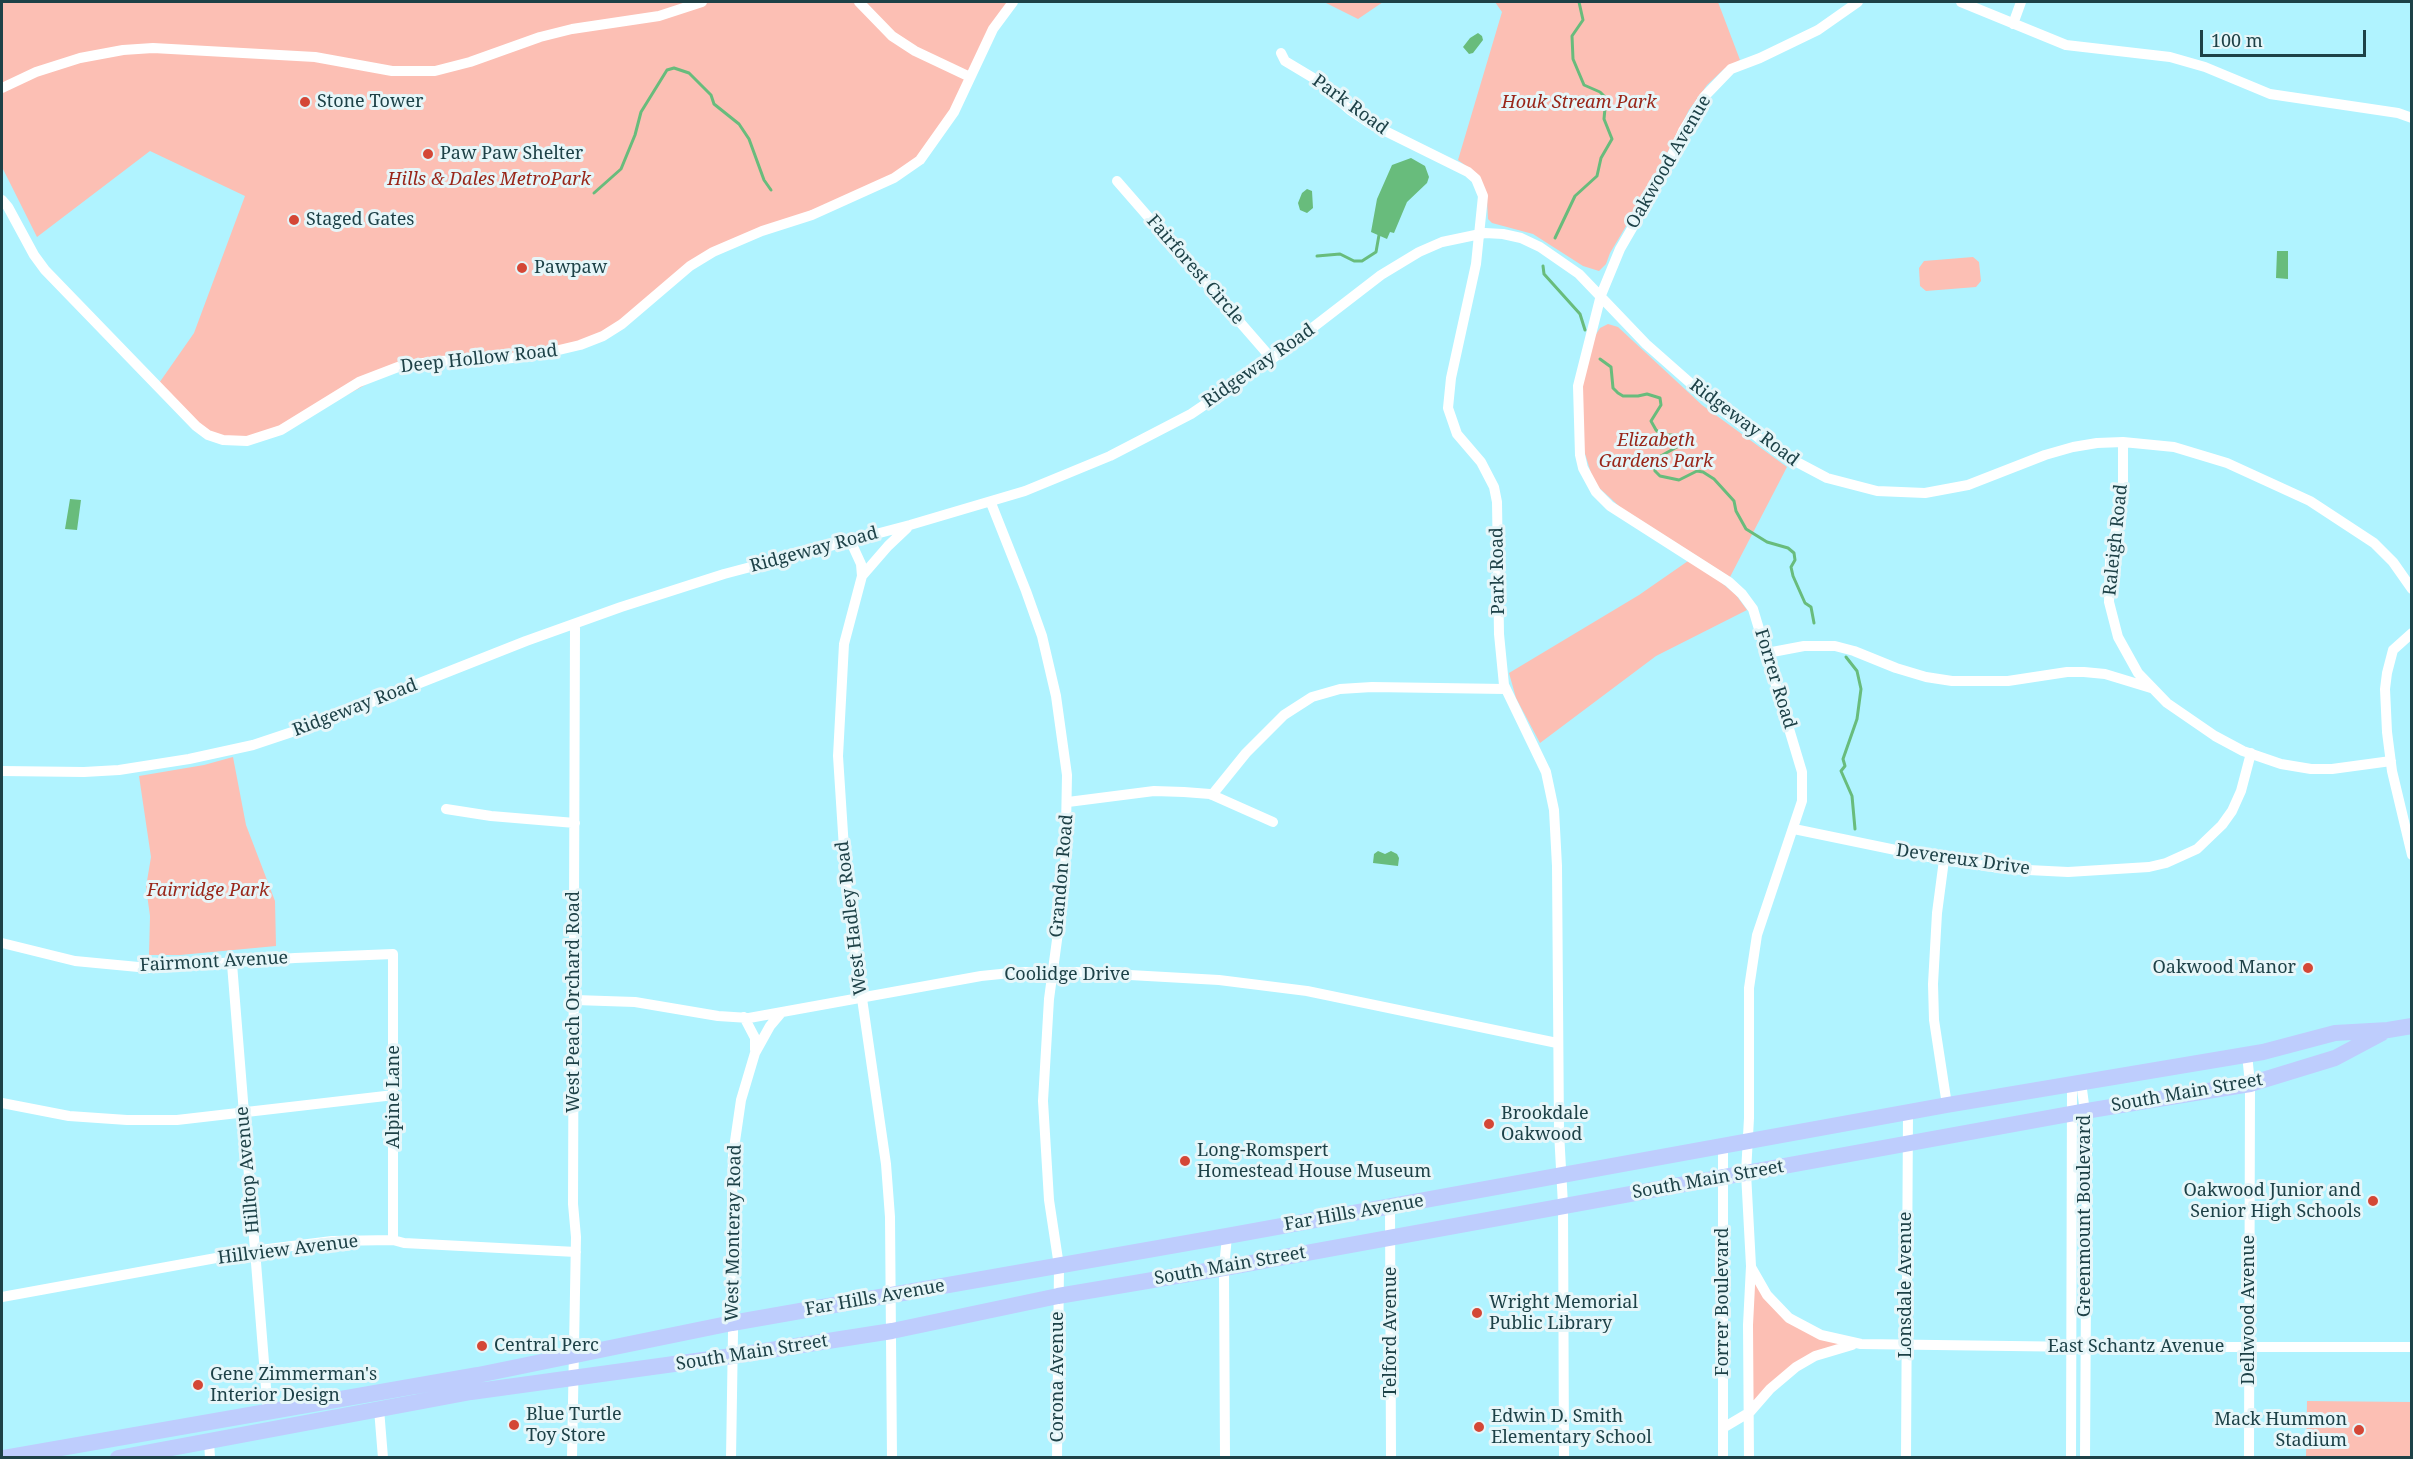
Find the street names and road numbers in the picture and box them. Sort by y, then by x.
street label: Park Road [1308,70,1392,140]
street label: Oakwood Avenue [1622,91,1716,233]
street label: Fairforest Circle [1142,211,1248,329]
street label: Ridgeway Road [1199,319,1319,413]
street label: Deep Hollow Road [399,340,559,378]
street label: Ridgeway Road [1685,375,1803,471]
street label: Raleigh Road [2099,483,2133,597]
street label: Ridgeway Road [748,523,880,577]
street label: Park Road [1486,527,1510,615]
street label: Forrer Road [1750,626,1800,732]
street label: Ridgeway Road [290,674,420,742]
street label: Grandon Road [1046,813,1078,939]
street label: West Hadley Road [832,840,872,996]
street label: Devereux Drive [1895,840,2031,880]
street label: West Peach Orchard Road [563,891,585,1113]
street label: Fairmont Avenue [139,947,289,977]
street label: Coolidge Drive [1004,964,1130,986]
street label: Alpine Lane [383,1045,405,1149]
street label: South Main Street [2110,1069,2264,1117]
street label: Hilltop Avenue [232,1105,264,1235]
street label: Greenmount Boulevard [2074,1115,2096,1317]
street label: West Monteray Road [722,1144,746,1322]
street label: South Main Street [1631,1156,1785,1204]
street label: Far Hills Avenue [1282,1190,1426,1236]
street label: Lonsdale Avenue [1895,1212,1917,1358]
street label: Forrer Boulevard [1712,1228,1734,1376]
street label: Hillview Avenue [216,1231,360,1269]
street label: Dellwood Avenue [2238,1235,2260,1385]
street label: South Main Street [1153,1242,1307,1290]
street label: Telford Avenue [1380,1267,1402,1397]
street label: Far Hills Avenue [803,1275,947,1321]
street label: Corona Avenue [1047,1311,1069,1443]
street label: South Main Street [675,1330,829,1376]
street label: East Schantz Avenue [2048,1336,2224,1358]

